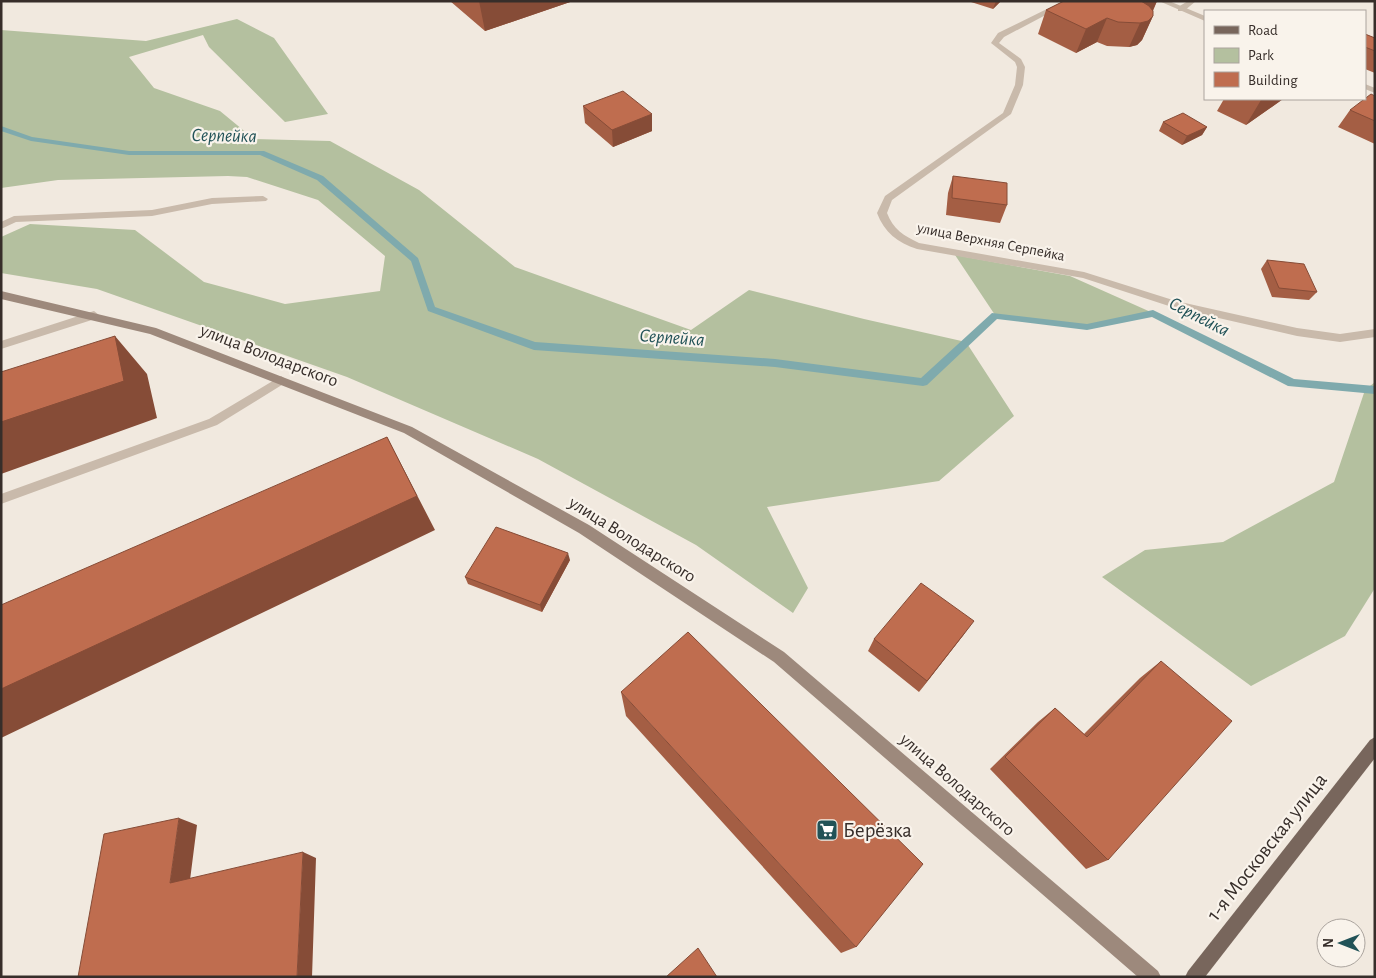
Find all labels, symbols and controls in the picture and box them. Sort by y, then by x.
legend [1204,10,1366,100]
text: Road [1248,23,1278,38]
text: Park [1248,48,1274,63]
text: Building [1248,73,1298,88]
water label: Серпейка [191,126,257,146]
street label: улица Верхняя Серпейка [915,220,1066,264]
water label: Серпейка [1166,294,1232,340]
street label: улица Володарского [197,321,340,391]
water label: Серпейка [639,326,705,350]
street label: улица Володарского [565,493,699,586]
street label: улица Володарского [895,730,1018,840]
street label: 1-я Московская улица [1203,769,1331,925]
supermarket icon: Берёзка [815,818,839,842]
place label: Берёзка [843,820,912,841]
north arrow [1316,918,1366,968]
text: N [1322,938,1336,948]

